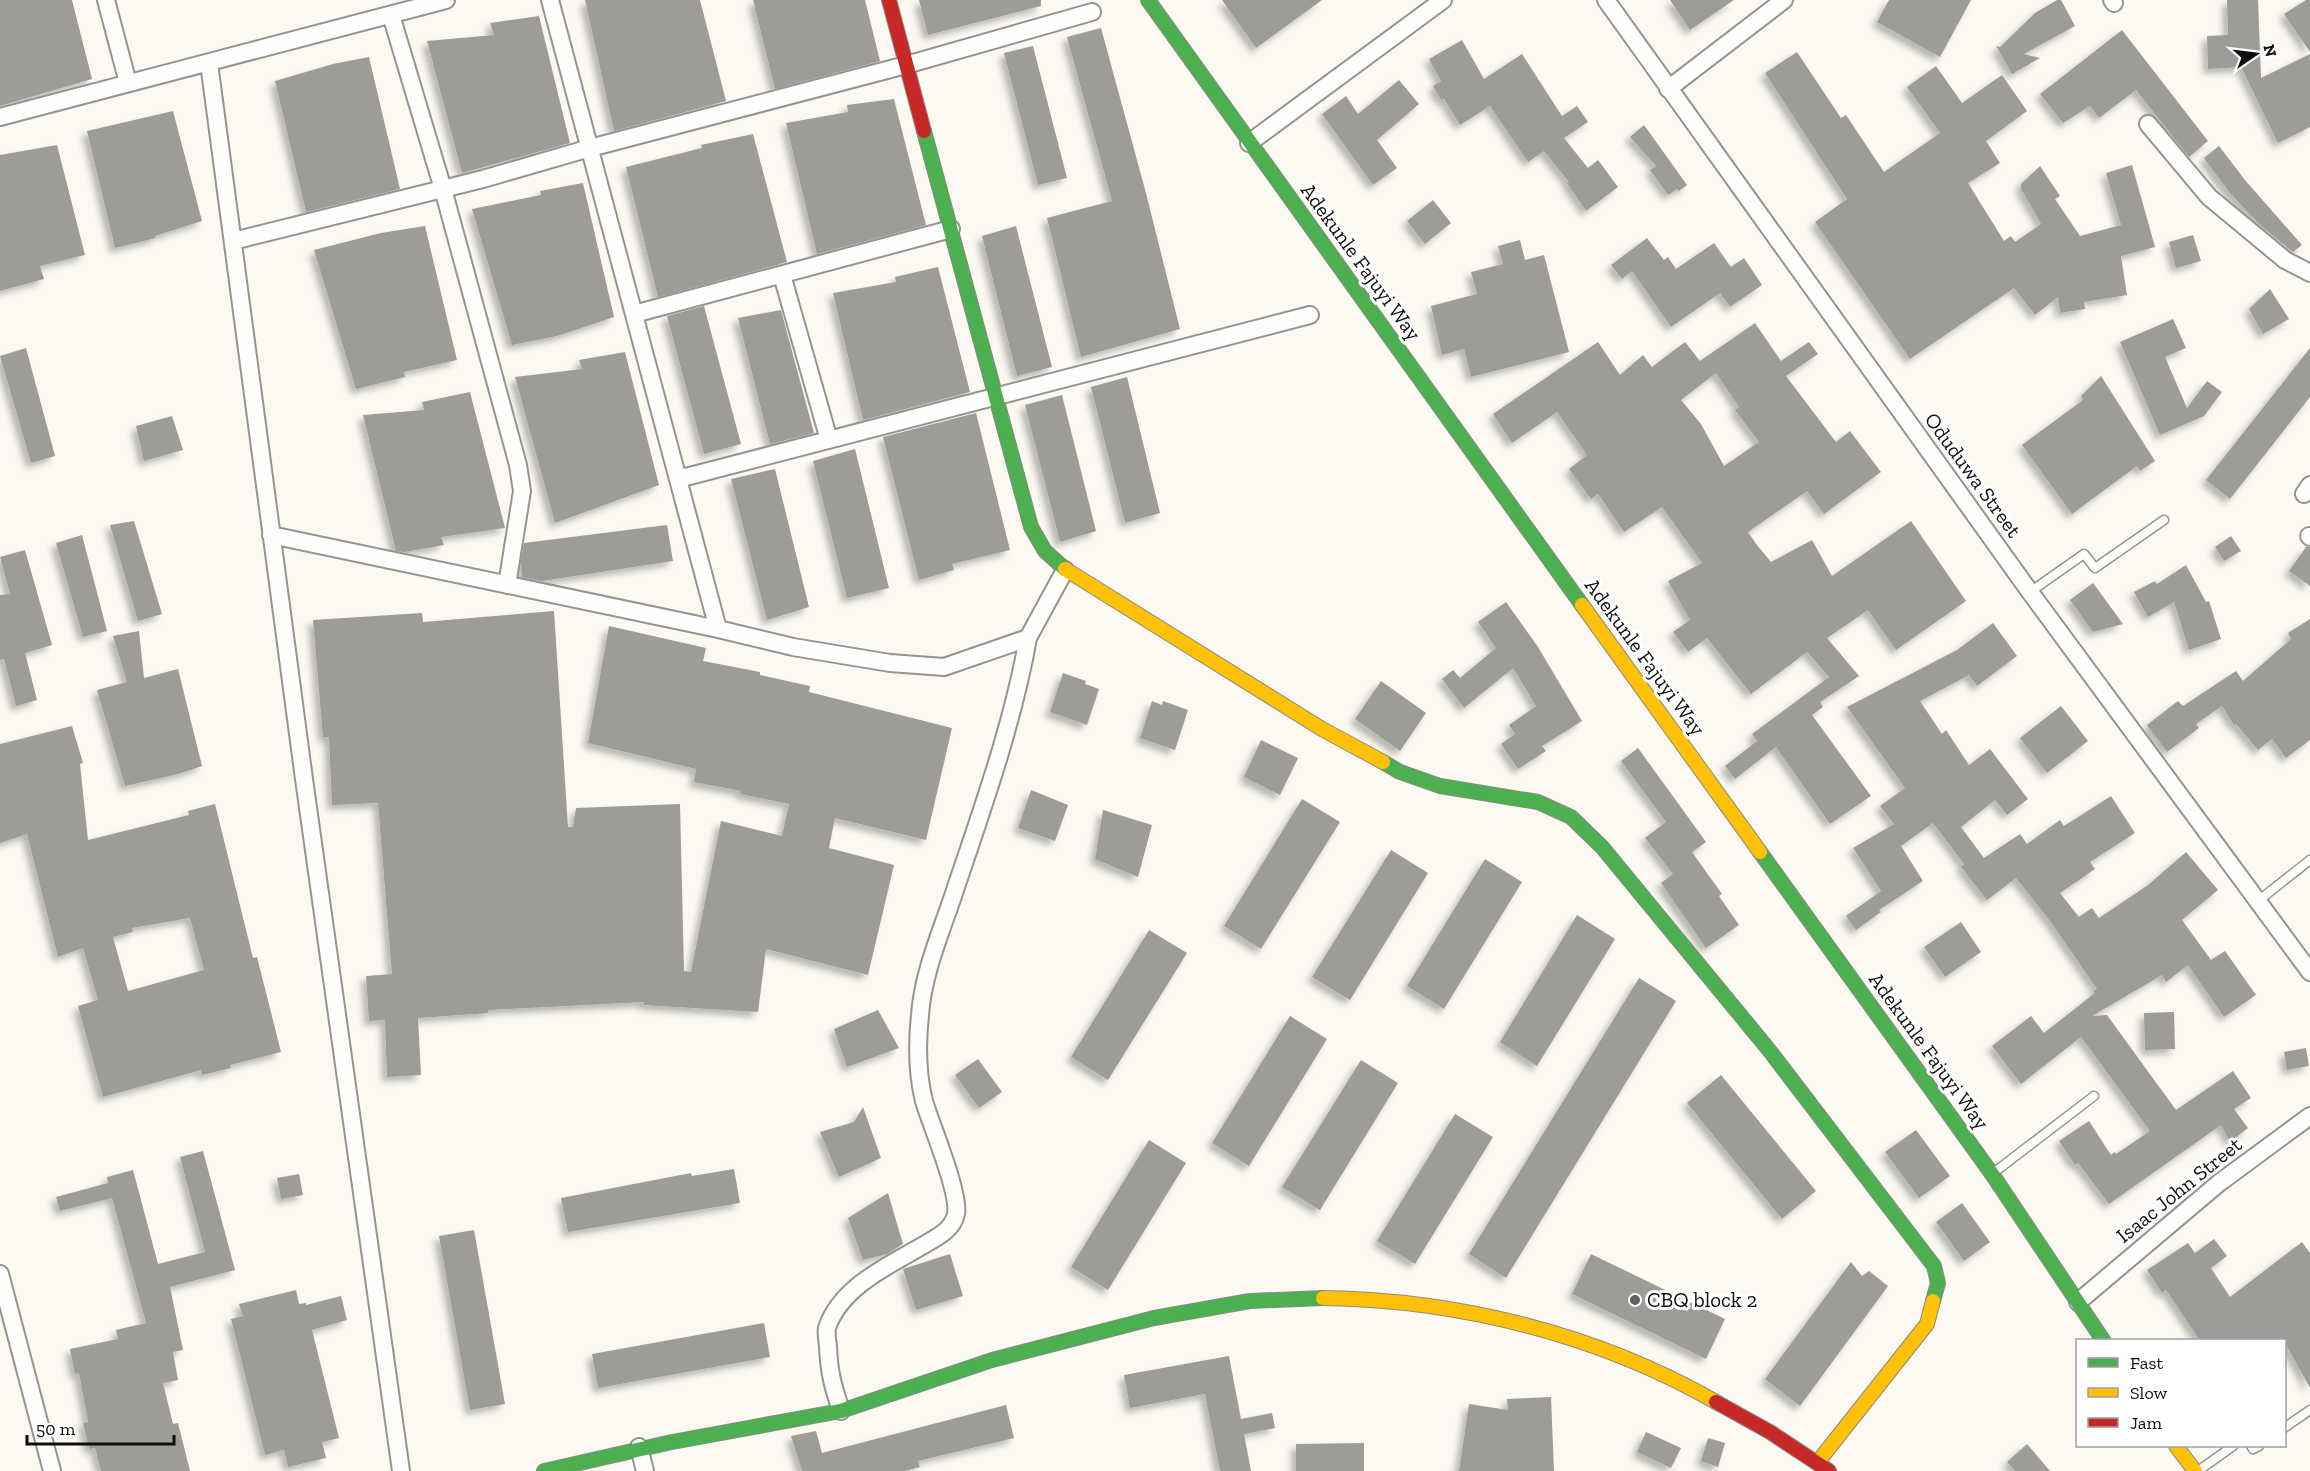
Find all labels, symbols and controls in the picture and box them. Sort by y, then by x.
north arrow [2226,24,2286,84]
text: N [2259,42,2281,59]
street label: Adekunle Fajuyi Way [1295,178,1427,346]
street label: Oduduwa Street [1920,407,2027,542]
street label: Adekunle Fajuyi Way [1579,573,1711,741]
street label: Adekunle Fajuyi Way [1863,967,1995,1135]
street label: Isaac John Street [2111,1131,2247,1248]
place label: CBQ block 2 [1647,1287,1757,1312]
marker: CBQ block 2 [1628,1293,1642,1307]
legend [2076,1339,2286,1447]
text: Fast [2130,1352,2163,1374]
text: Slow [2130,1382,2167,1404]
scale bar [27,1408,174,1446]
text: Jam [2130,1412,2162,1434]
text: 50 m [36,1418,76,1440]

